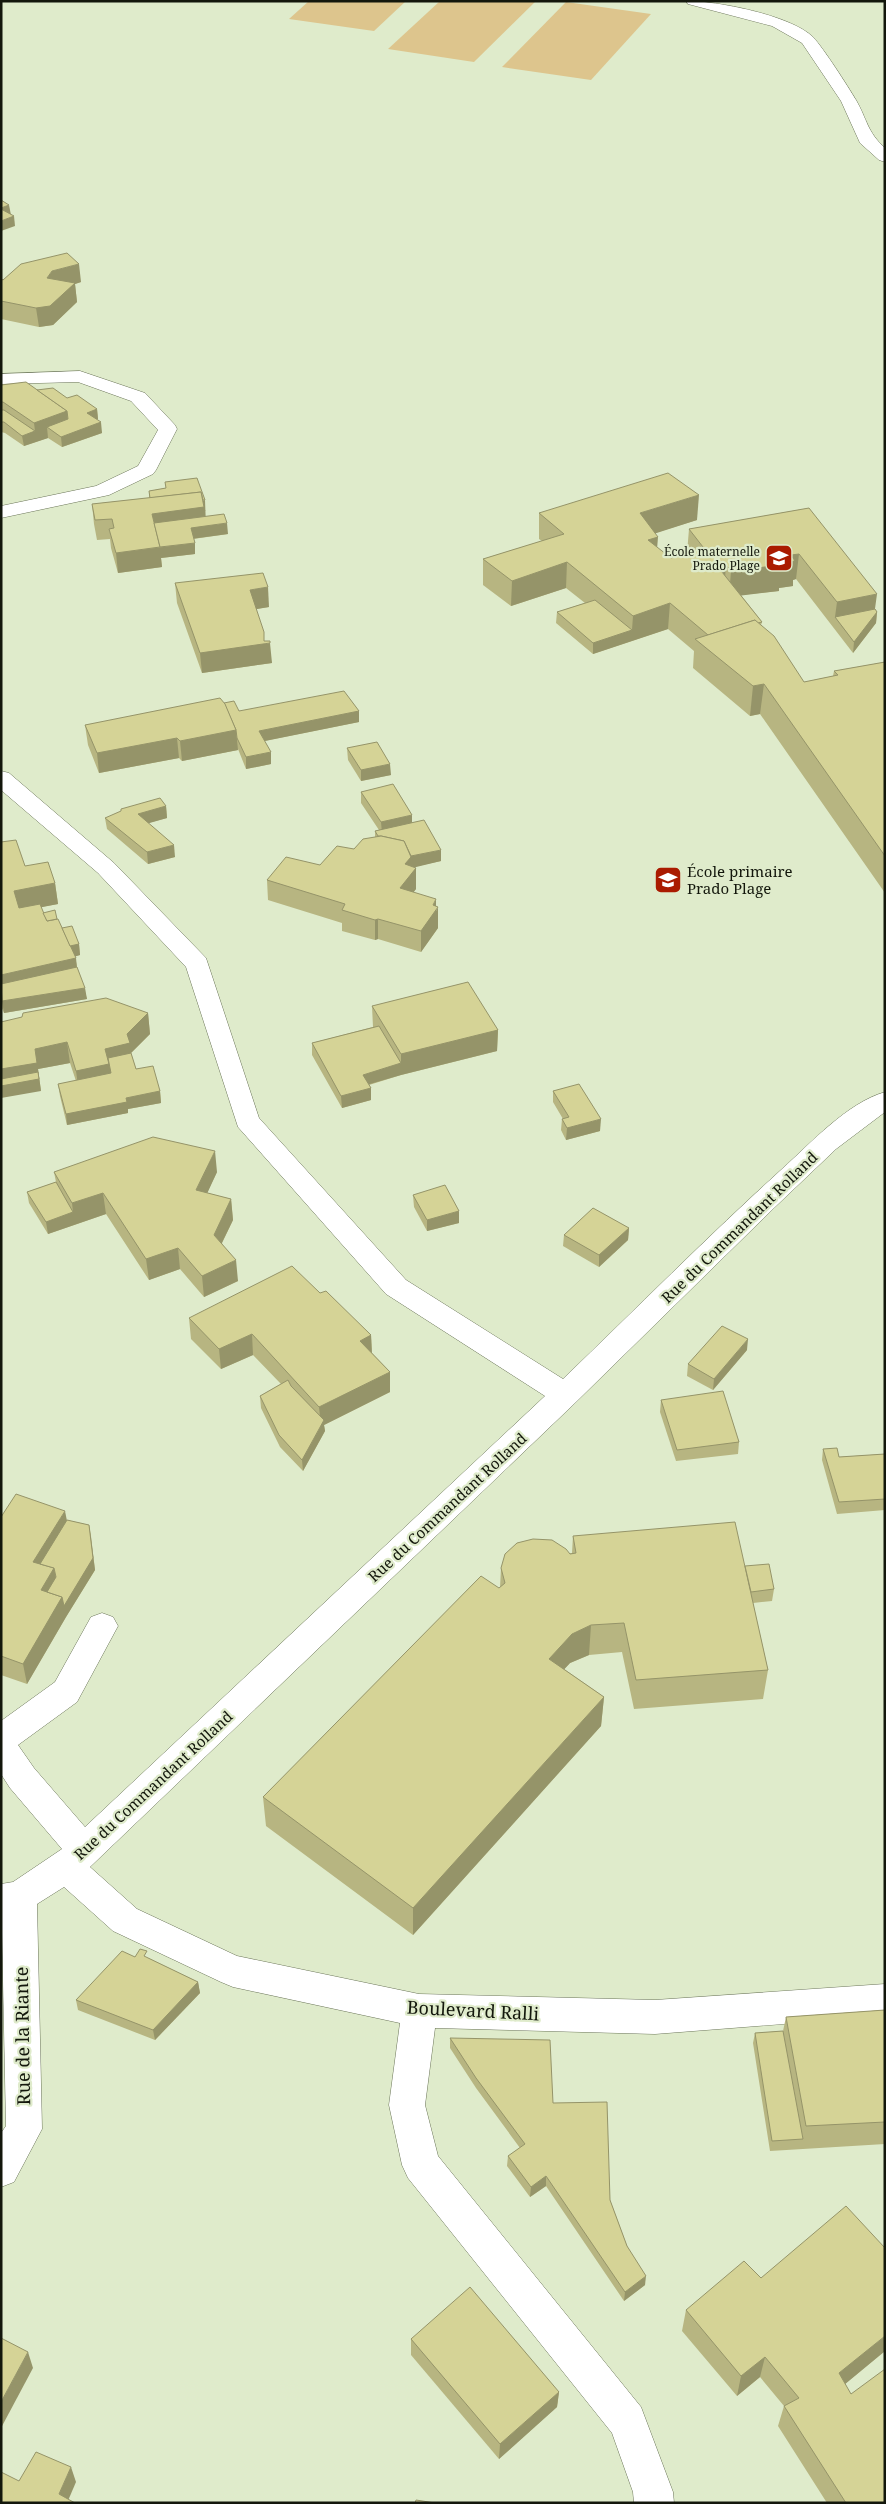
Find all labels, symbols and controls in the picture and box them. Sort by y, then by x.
place label: École maternelle Prado Plage [664,543,760,574]
school or university icon: École maternelle Prado Plage [764,543,794,573]
place label: École primaire Prado Plage [687,861,793,898]
school or university icon: École primaire Prado Plage [653,865,683,895]
street label: Rue du Commandant Rolland [657,1147,821,1307]
street label: Rue du Commandant Rolland [363,1428,531,1586]
street label: Rue du Commandant Rolland [69,1706,237,1864]
street label: Rue de la Riante [9,1967,35,2105]
street label: Boulevard Ralli [406,1995,540,2025]

